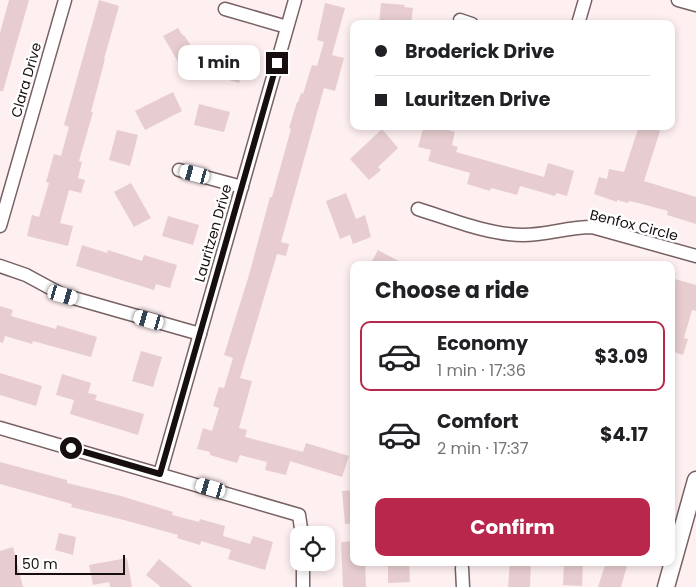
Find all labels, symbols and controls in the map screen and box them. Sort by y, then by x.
text: Broderick Drive [405,38,555,65]
street label: Clara Drive [6,40,46,120]
callout: 1 min [177,46,260,80]
text: 1 min [198,51,240,74]
route end [266,52,288,74]
text: Lauritzen Drive [405,86,550,113]
car [178,163,211,185]
street label: Lauritzen Drive [189,181,237,284]
street label: Benfox Circle [588,204,681,246]
text: Choose a ride [375,275,529,306]
car [46,284,79,306]
car [132,309,165,331]
text: Economy [437,330,528,357]
icon: car [377,334,422,379]
text: $3.09 [595,343,648,370]
text: 1 min · 17:36 [437,359,526,382]
text: Comfort [437,408,519,435]
icon: car [377,412,422,457]
text: $4.17 [600,421,648,448]
route start [60,437,82,459]
text: 2 min · 17:37 [437,437,529,460]
car [194,477,227,499]
button: Confirm [375,498,650,556]
map controls [290,526,335,571]
button: locate [290,526,335,571]
scale bar [15,552,125,575]
text: 50 m [22,554,58,574]

